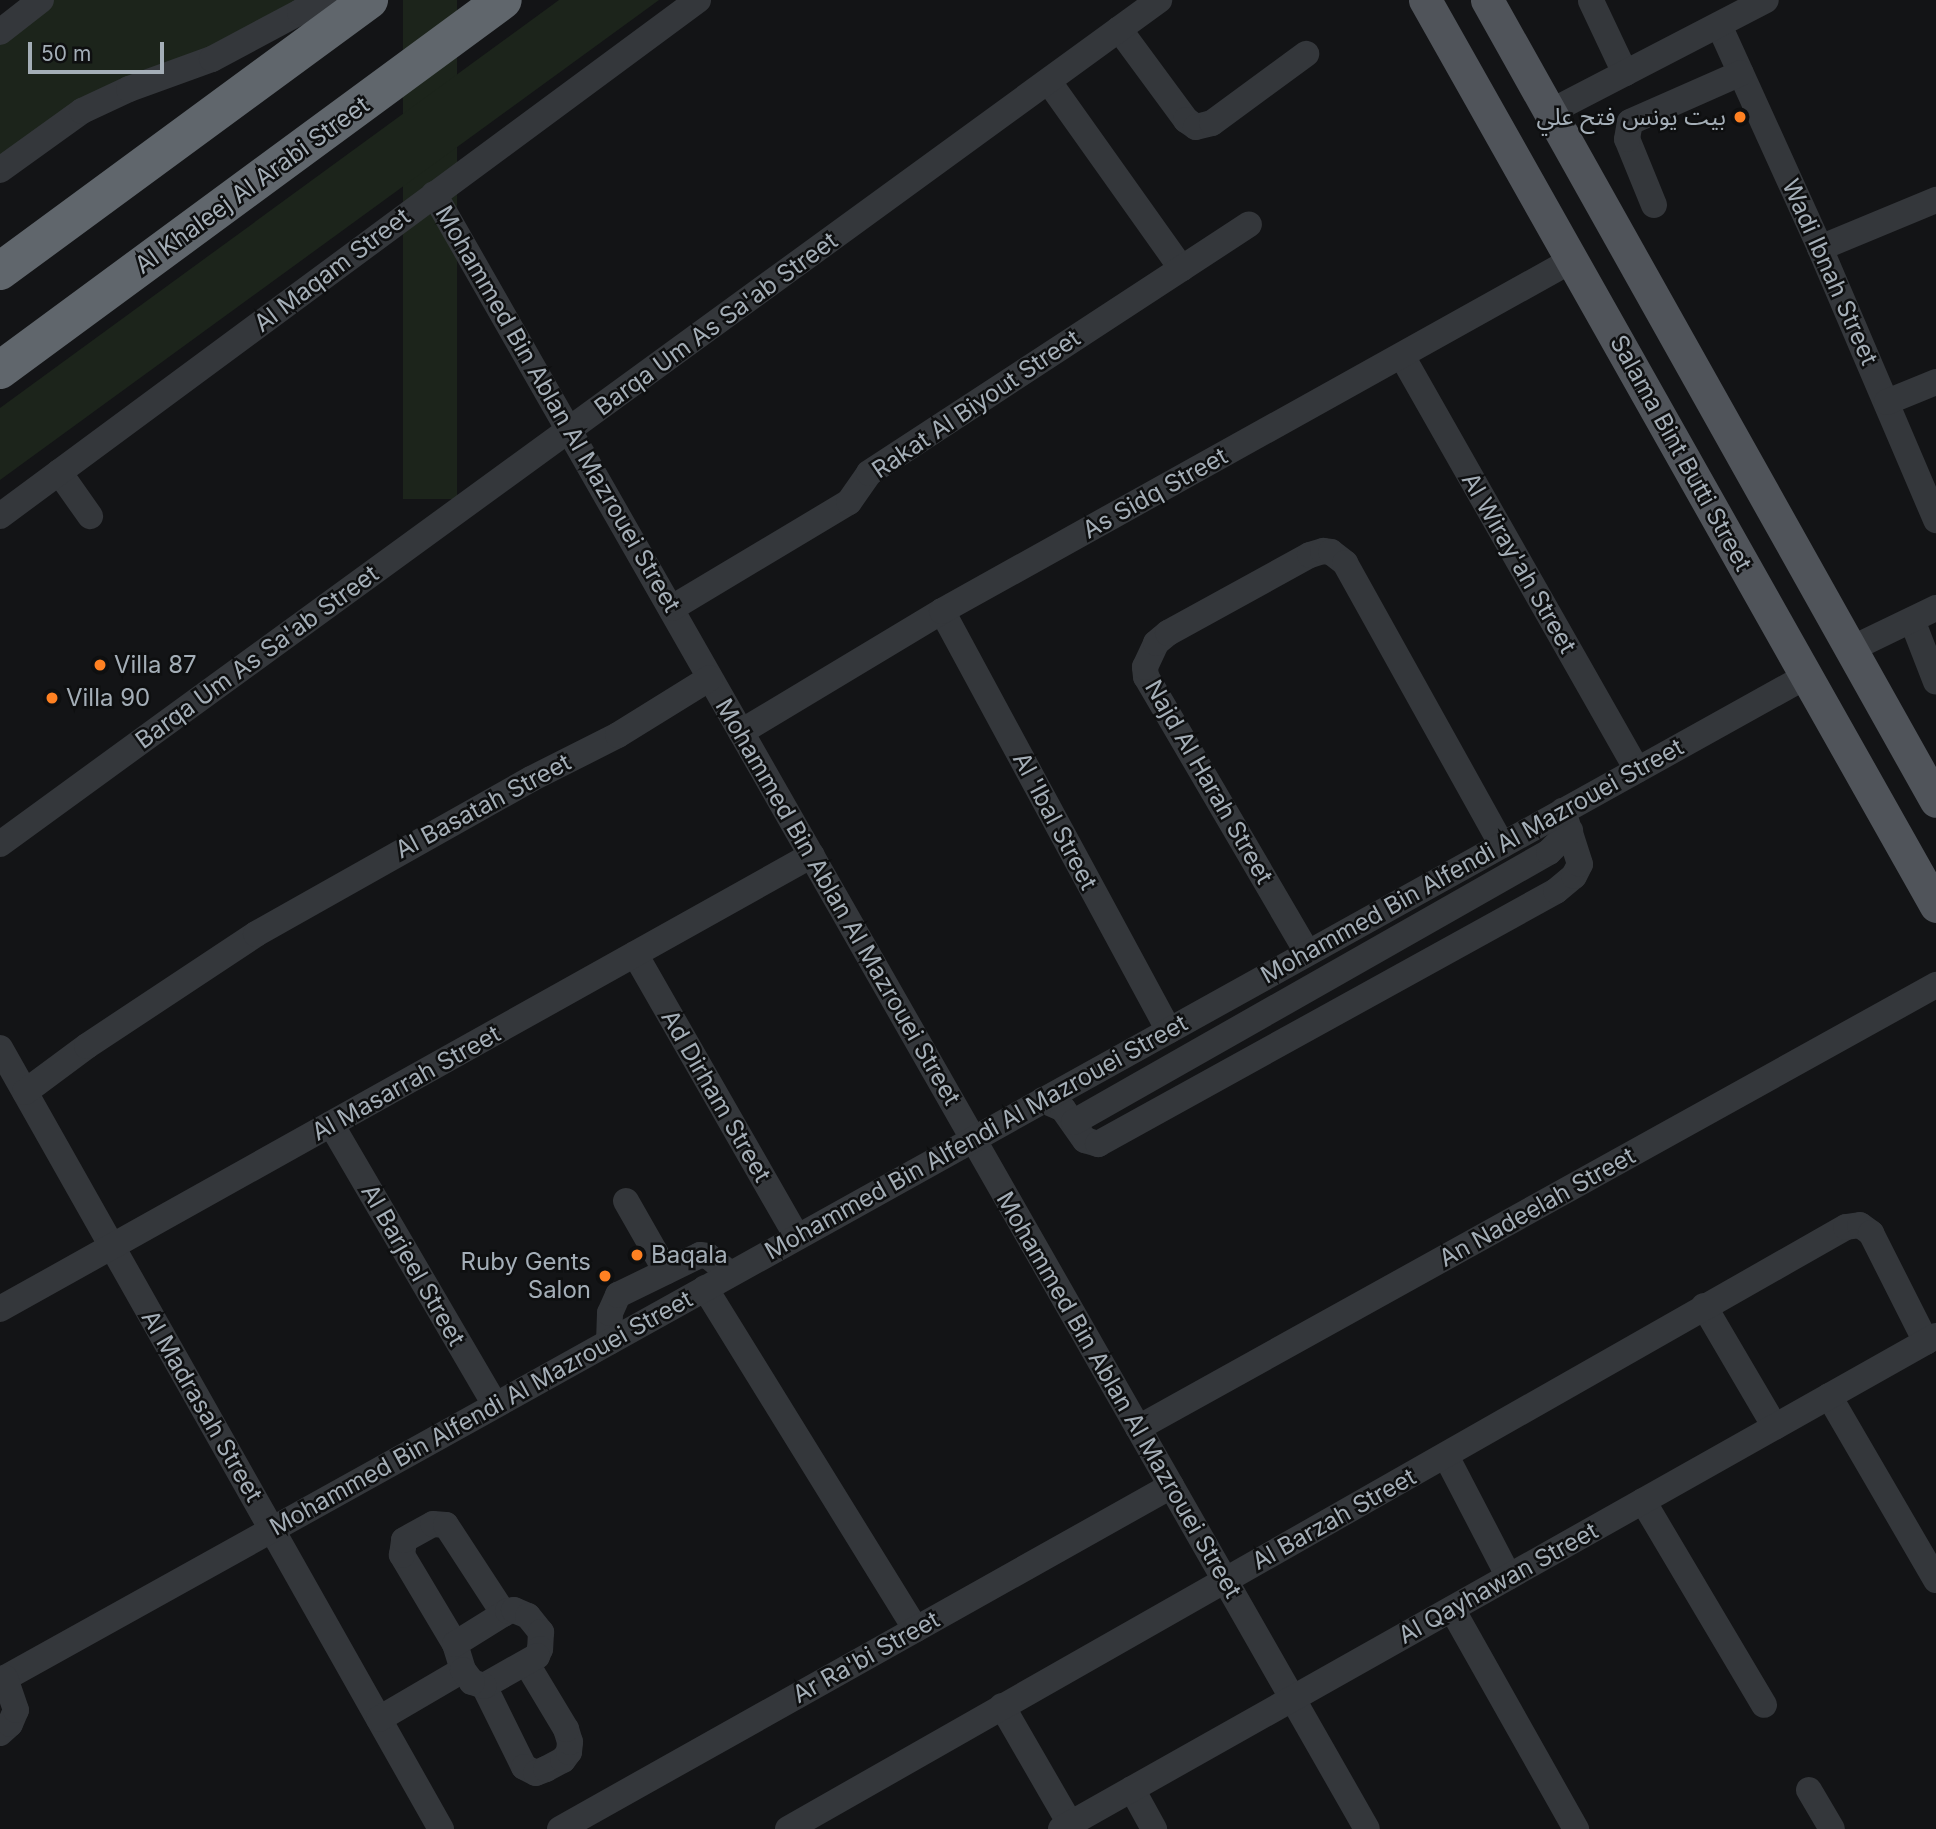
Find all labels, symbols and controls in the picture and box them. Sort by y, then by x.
scale bar [32,28,168,72]
text: 50 m [41,41,91,66]
street label: Al Khaleej Al Arabi Street [129,90,375,280]
place label: بيت يونس فتح علي [1537,103,1726,131]
marker: بيت يونس فتح علي [1732,109,1748,125]
street label: Wadi Ibnah Street [1776,175,1884,369]
street label: Mohammed Bin Ablan Al Mazrouei Street [429,201,687,617]
street label: Al Maqam Street [248,202,416,338]
street label: Barqa Um As Sa'ab Street [589,226,843,422]
street label: Rakat Al Biyout Street [867,324,1085,484]
street label: Salama Bint Butti Street [1604,330,1758,576]
street label: As Sidq Street [1078,441,1232,545]
street label: Al Wiray'ah Street [1456,468,1582,658]
street label: Barqa Um As Sa'ab Street [130,559,384,755]
place label: Villa 87 [114,651,197,679]
marker: Villa 87 [92,657,108,673]
street label: Najd Al Harah Street [1139,675,1279,889]
place label: Villa 90 [66,684,150,712]
marker: Villa 90 [44,690,60,706]
street label: Mohammed Bin Ablan Al Mazrouei Street [709,694,967,1110]
street label: Mohammed Bin Alfendi Al Mazrouei Street [1256,732,1688,990]
street label: Al 'Ibal Street [1007,747,1103,895]
street label: Al Basatah Street [390,748,576,864]
street label: Ad Dirham Street [655,1005,777,1187]
street label: Mohammed Bin Alfendi Al Mazrouei Street [760,1008,1192,1266]
street label: Al Masarrah Street [307,1019,505,1147]
street label: An Nadeelah Street [1434,1141,1640,1273]
street label: Al Barjeel Street [355,1179,471,1351]
street label: Mohammed Bin Ablan Al Mazrouei Street [990,1187,1248,1603]
place label: Baqala [651,1241,728,1269]
marker: Baqala [629,1247,645,1263]
place label: Ruby Gents Salon [461,1248,591,1304]
marker: Ruby Gents Salon [597,1268,613,1284]
street label: Mohammed Bin Alfendi Al Mazrouei Street [265,1284,697,1542]
street label: Al Madrasah Street [135,1305,269,1507]
street label: Al Barzah Street [1247,1462,1421,1576]
street label: Al Qayhawan Street [1393,1516,1603,1650]
street label: Ar Ra'bi Street [788,1605,944,1709]

